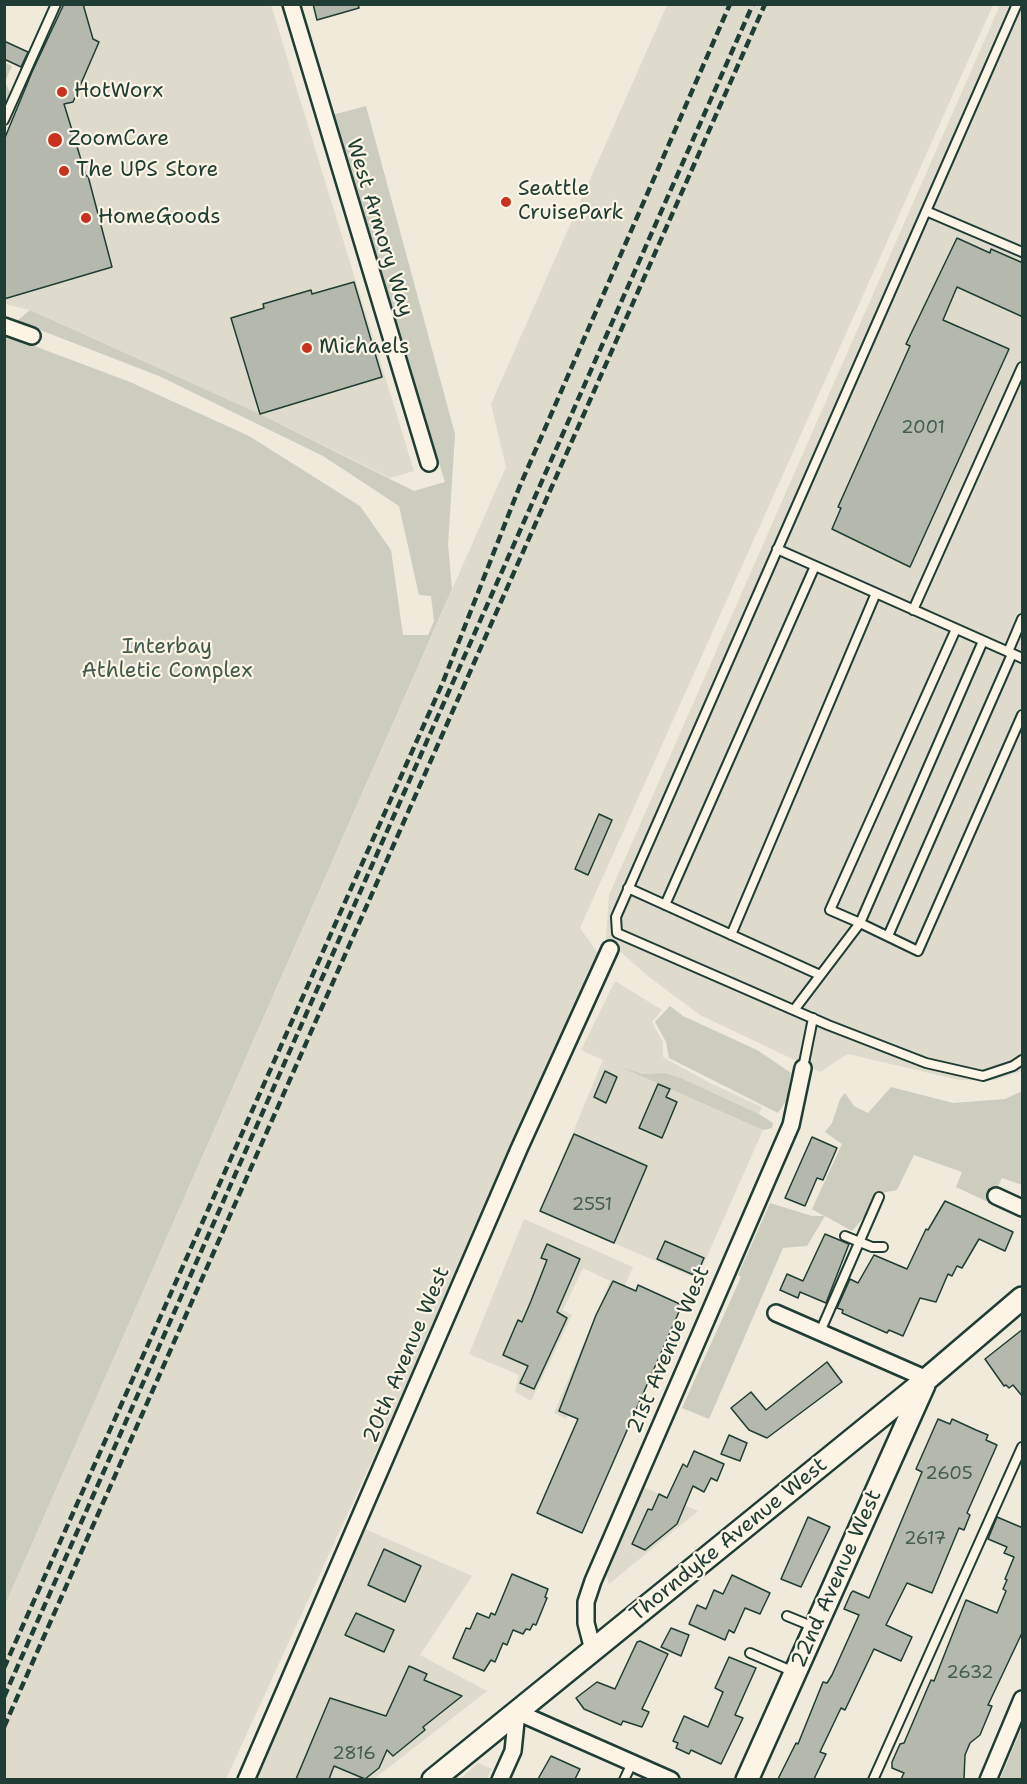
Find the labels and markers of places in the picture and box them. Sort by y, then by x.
place label: HotWorx [74,79,163,105]
marker: HotWorx [55,85,69,99]
place label: ZoomCare [68,127,169,153]
marker: ZoomCare [46,131,64,149]
place label: The UPS Store [76,158,218,184]
marker: The UPS Store [57,164,71,178]
place label: Seattle CruisePark [518,177,624,227]
marker: Seattle CruisePark [499,195,513,209]
place label: HomeGoods [98,205,221,231]
marker: HomeGoods [79,211,93,225]
place label: Michaels [319,335,409,361]
marker: Michaels [300,341,314,355]

